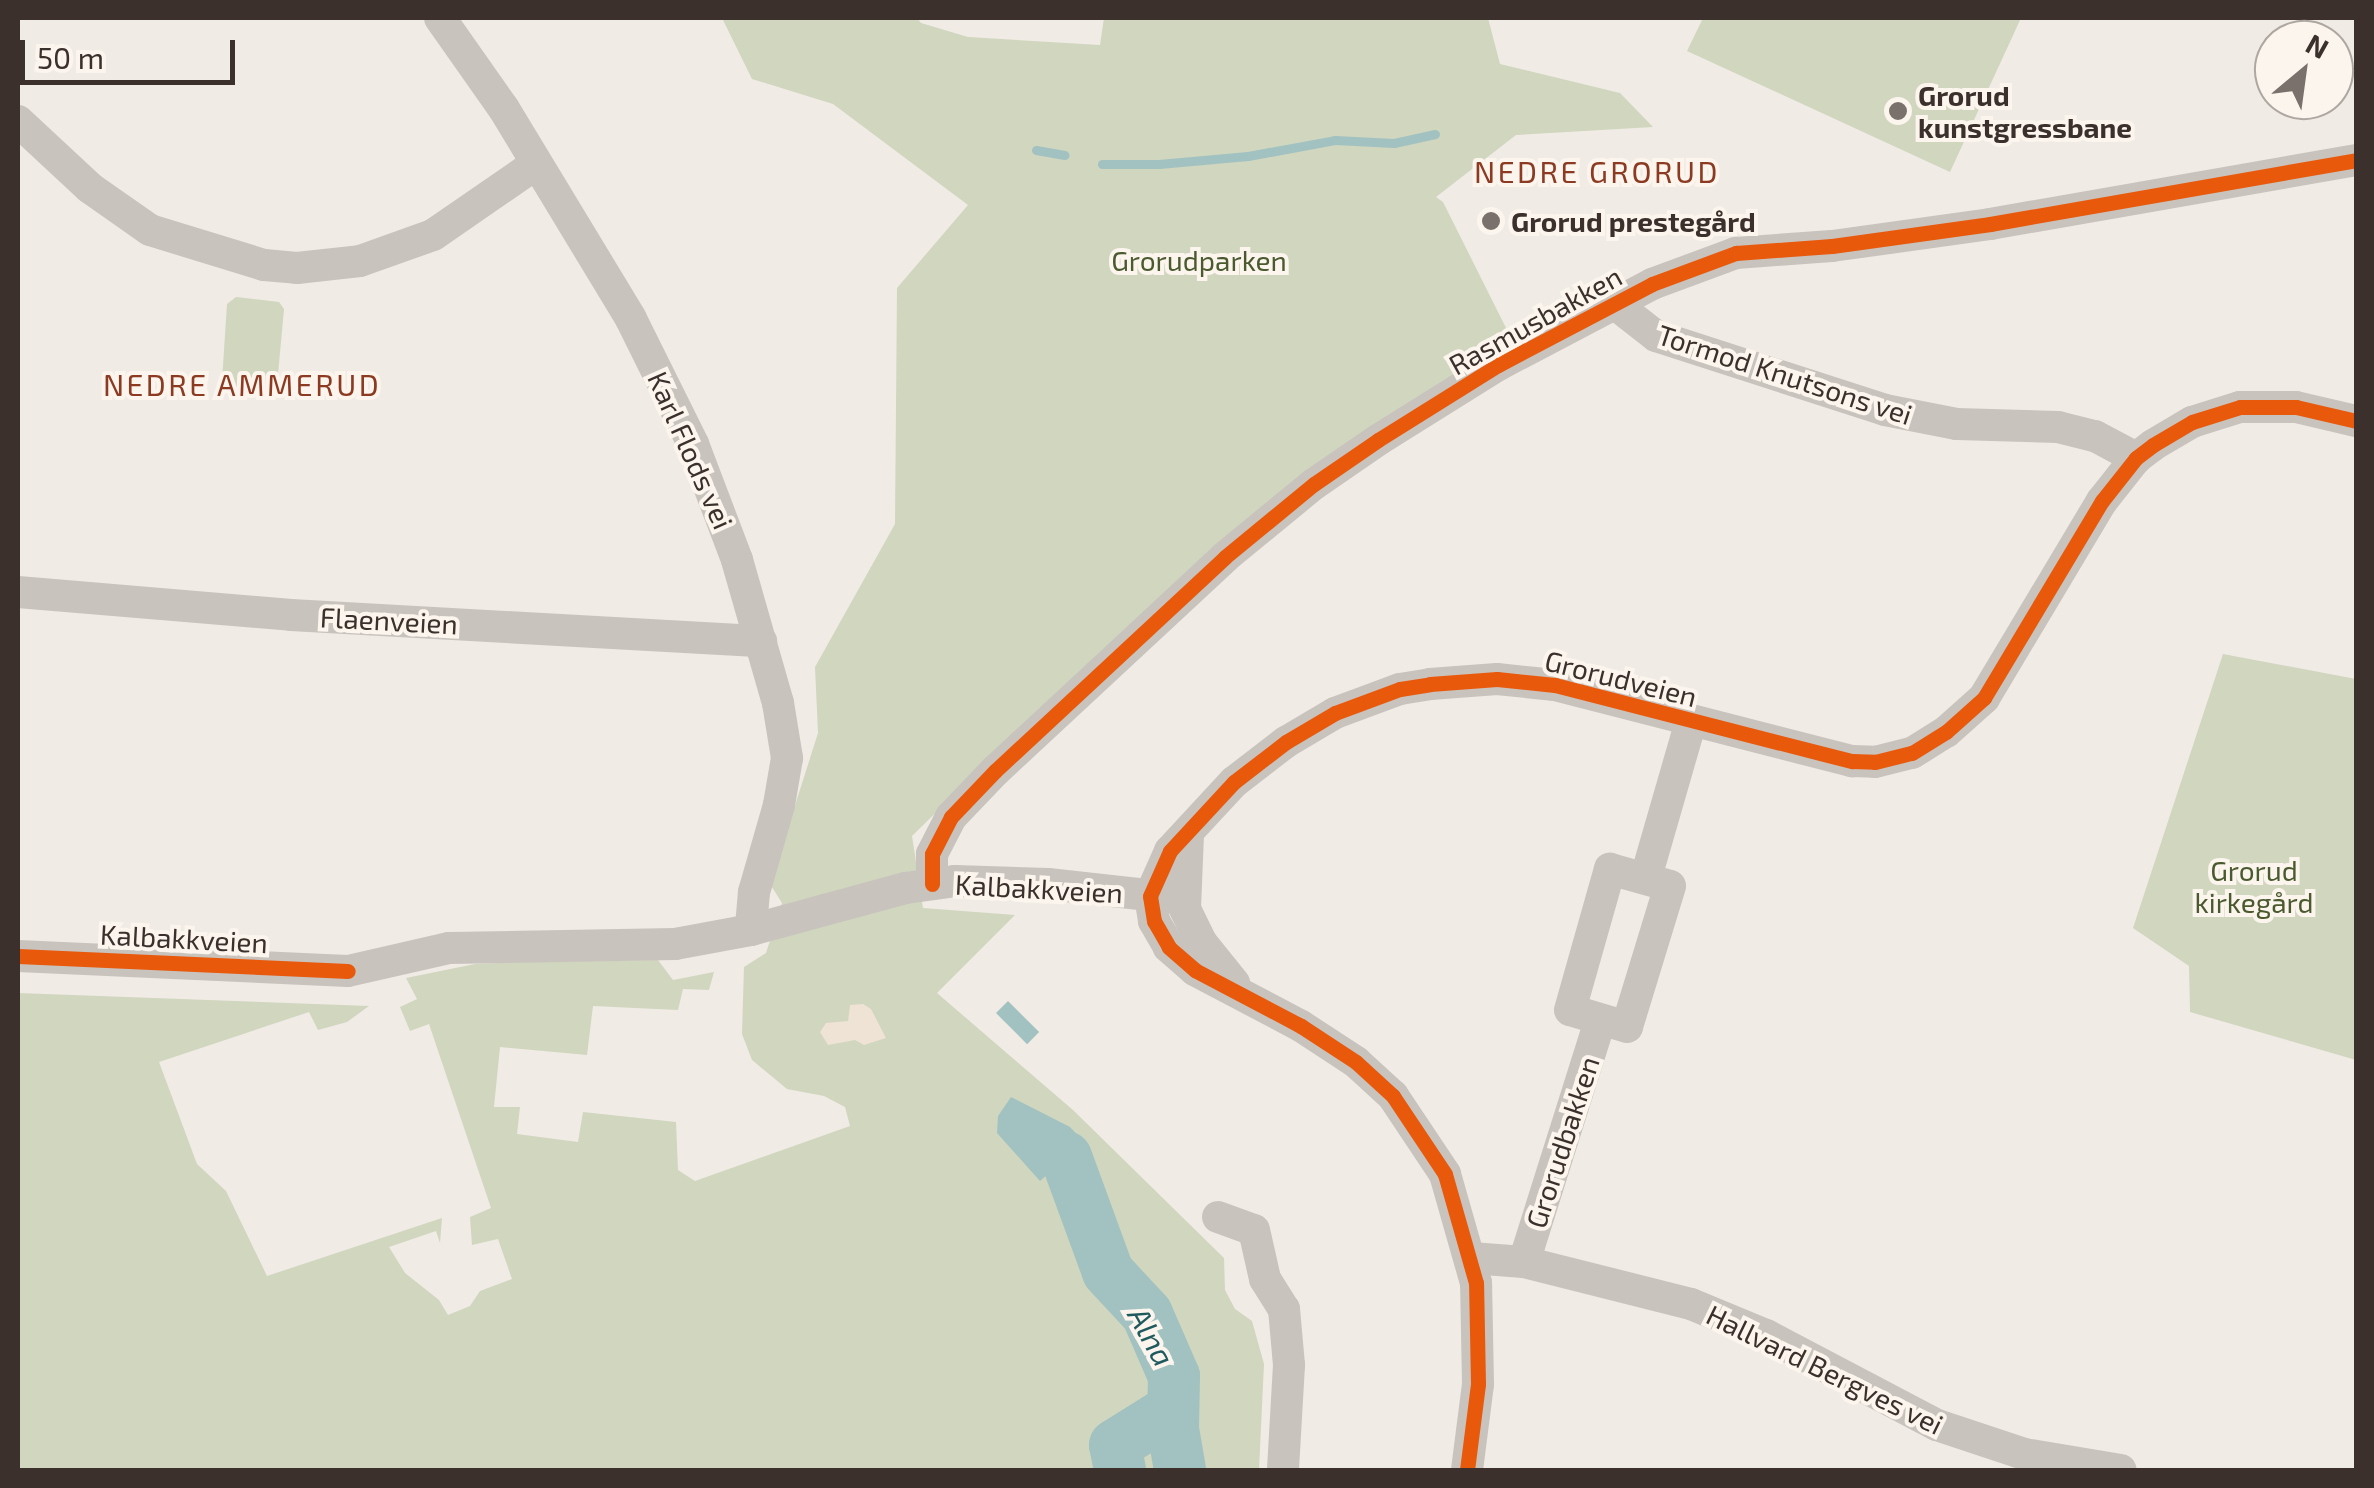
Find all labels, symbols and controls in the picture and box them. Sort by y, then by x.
scale bar [25,20,240,82]
north arrow [2254,20,2354,120]
text: N [2300,26,2335,65]
text: 50 m [37,39,104,75]
place label: Grorud kunstgressbane [1918,78,2132,144]
marker: Grorud kunstgressbane [1887,100,1909,122]
district label: NEDRE GRORUD [1474,153,1720,189]
place label: Grorud prestegård [1511,204,1756,238]
marker: Grorud prestegård [1480,210,1502,232]
park label: Grorudparken [1111,243,1287,277]
street label: Rasmusbakken [1443,259,1627,381]
street label: Tormod Knutsons vei [1653,317,1917,431]
street label: Karl Flods vei [641,365,741,535]
district label: NEDRE AMMERUD [103,366,381,402]
street label: Flaenveien [319,600,459,640]
street label: Grorudveien [1541,643,1701,713]
park label: Grorud kirkegård [2194,853,2314,919]
street label: Kalbakkveien [954,867,1124,909]
street label: Kalbakkveien [99,917,269,959]
street label: Grorudbakken [1518,1052,1606,1232]
street label: Hallvard Bergves vei [1701,1297,1949,1441]
water label: Alna [1121,1300,1183,1372]

